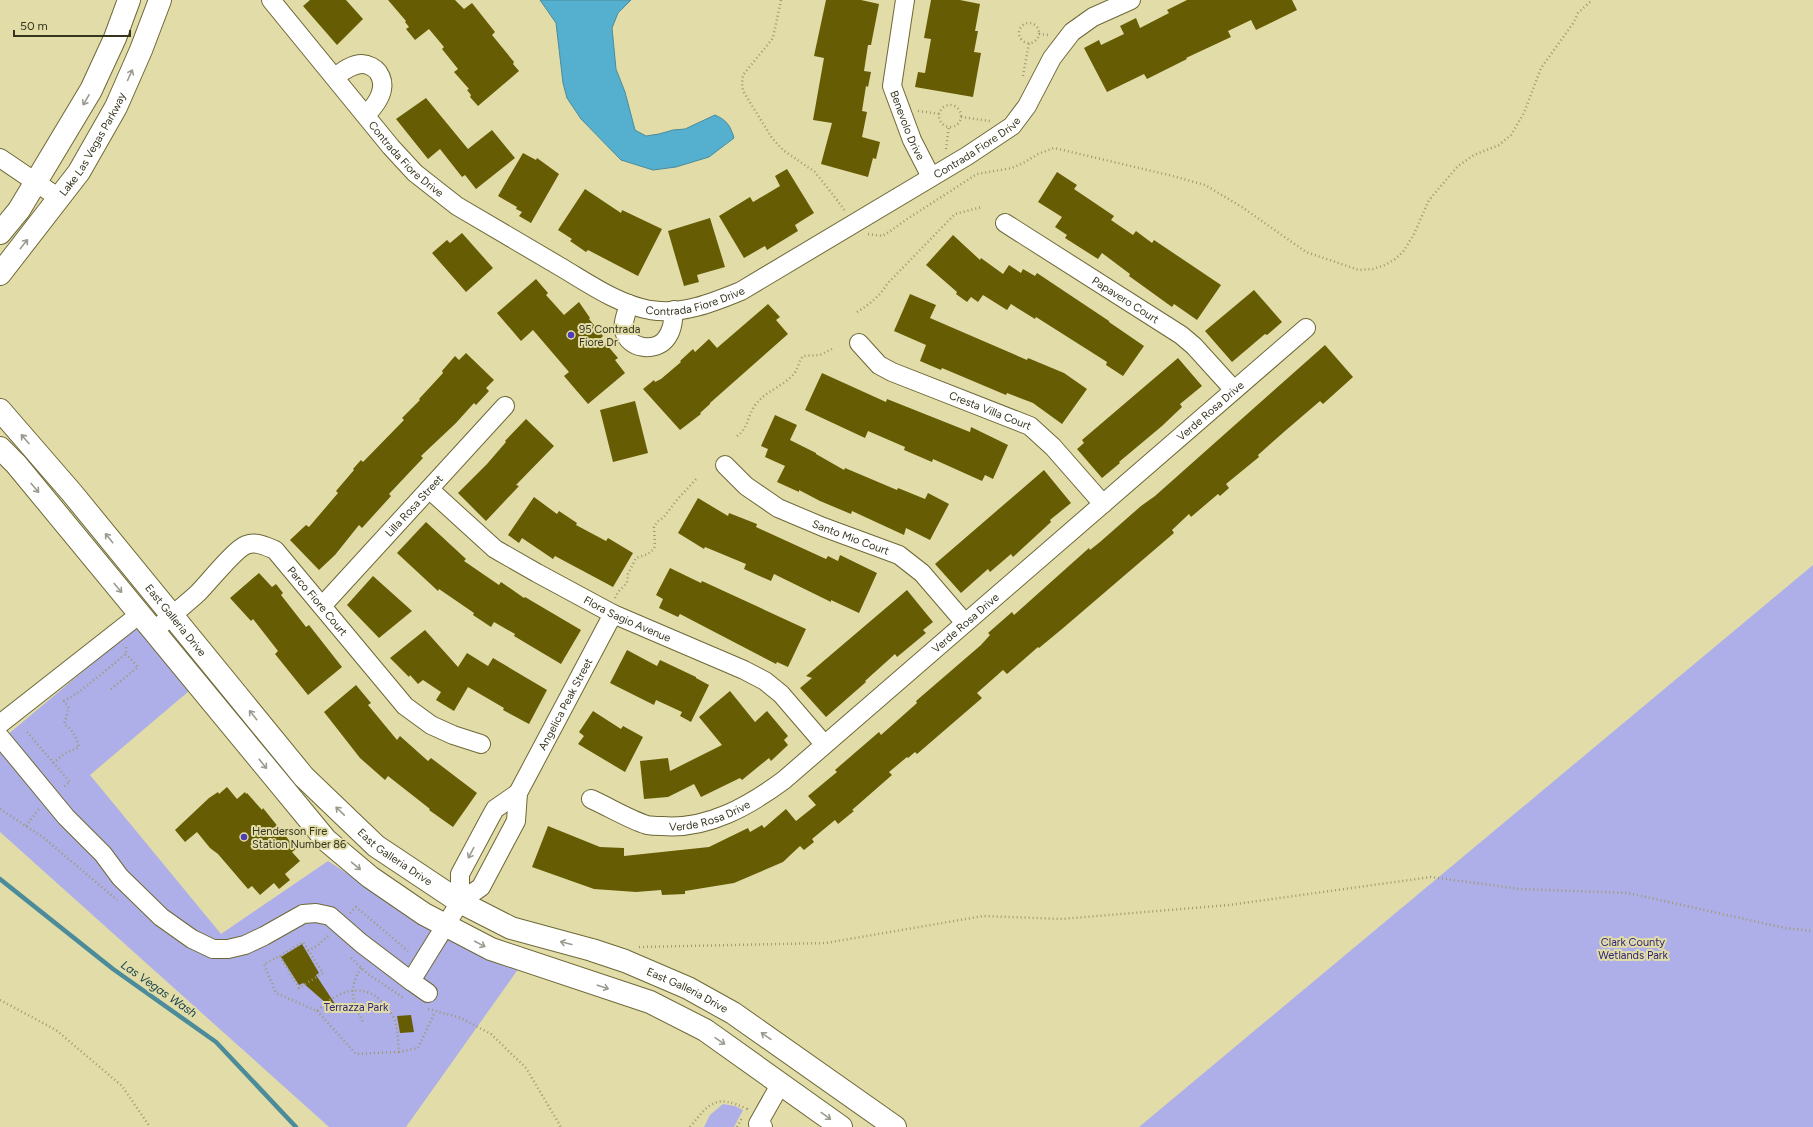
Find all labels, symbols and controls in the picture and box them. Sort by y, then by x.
scale bar [14,12,130,38]
text: 50 m [20,19,48,33]
one-way arrow [127,69,134,81]
street label: Benevolo Drive [887,89,927,162]
street label: Lake Las Vegas Parkway [57,90,129,199]
one-way arrow [81,94,89,106]
street label: Contrada Fiore Drive [931,115,1023,181]
street label: Contrada Fiore Drive [366,119,446,200]
one-way arrow [20,238,29,249]
street label: Papavero Court [1090,274,1161,326]
street label: Contrada Fiore Drive [644,284,747,318]
place label: 95 Contrada Fiore Dr [579,323,640,349]
marker: 95 Contrada Fiore Dr [566,330,576,340]
street label: Verde Rosa Drive [1174,379,1247,444]
street label: Cresta Villa Court [947,389,1033,433]
one-way arrow [21,434,30,444]
street label: Lilla Rosa Street [383,472,446,540]
one-way arrow [31,482,40,493]
street label: Santo Mio Court [810,517,891,558]
one-way arrow [104,533,113,543]
street label: Parco Fiore Court [285,564,350,639]
street label: East Galleria Drive [142,582,209,659]
one-way arrow [114,583,123,593]
street label: Verde Rosa Drive [930,591,1002,656]
street label: Flora Sagio Avenue [581,593,673,645]
street label: Angelica Peak Street [536,656,595,752]
one-way arrow [248,709,257,720]
one-way arrow [259,758,268,769]
street label: Verde Rosa Drive [669,798,752,833]
one-way arrow [335,807,345,816]
place label: Henderson Fire Station Number 86 [252,825,346,851]
street label: East Galleria Drive [355,826,434,889]
marker: Henderson Fire Station Number 86 [239,832,249,842]
one-way arrow [467,846,475,858]
one-way arrow [350,861,361,870]
park label: Clark County Wetlands Park [1598,936,1668,962]
one-way arrow [559,939,572,947]
one-way arrow [474,940,486,948]
water label: Las Vegas Wash [118,958,200,1021]
street label: East Galleria Drive [644,965,730,1016]
one-way arrow [596,984,609,991]
park label: Terrazza Park [324,1001,389,1014]
one-way arrow [761,1032,772,1040]
one-way arrow [714,1037,725,1045]
one-way arrow [820,1112,831,1120]

